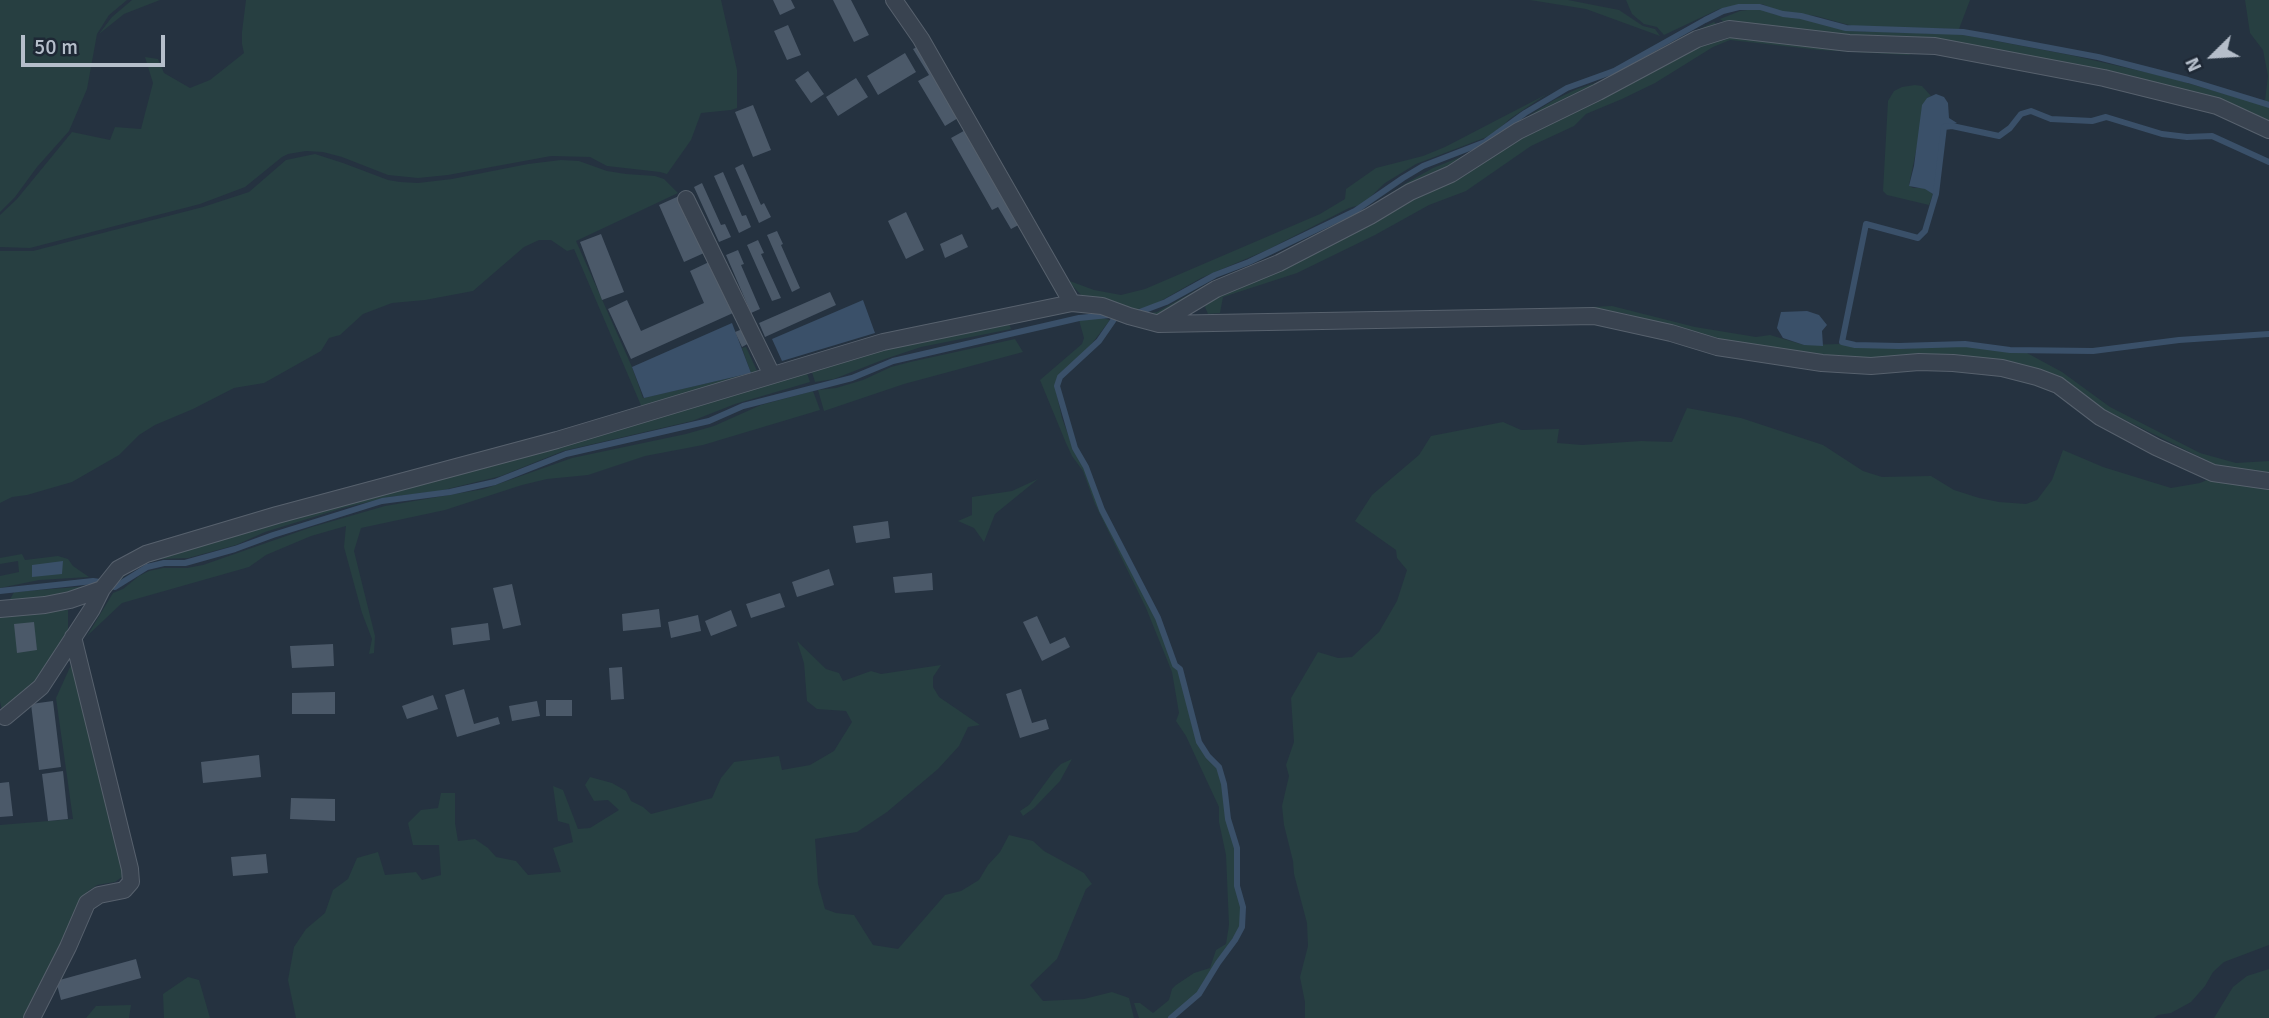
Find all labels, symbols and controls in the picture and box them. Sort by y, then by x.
scale bar [24,21,168,65]
north arrow [2178,21,2248,91]
text: 50 m [34,34,78,60]
text: N [2180,54,2207,75]

